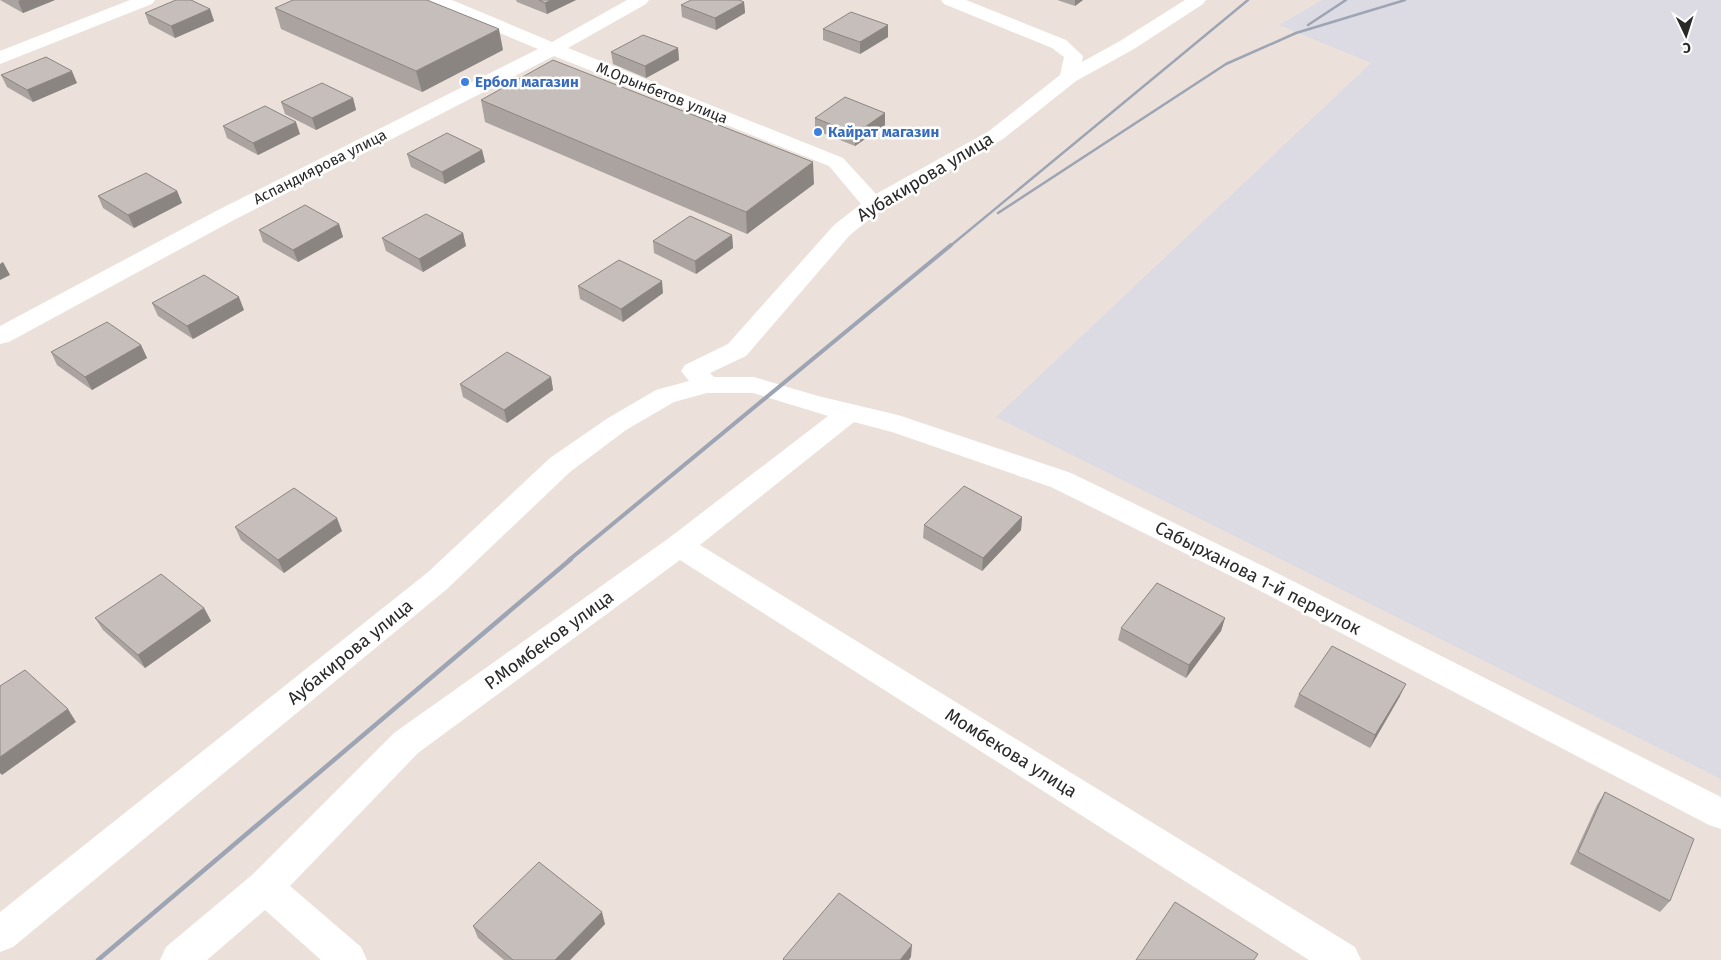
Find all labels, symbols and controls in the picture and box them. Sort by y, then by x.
north arrow [1661,10,1711,60]
text: С [1682,39,1691,56]
street label: М.Орынбетов улица [594,58,730,128]
place label: Ербол магазин [475,73,579,91]
marker: Ербол магазин [459,76,471,88]
place label: Кайрат магазин [828,123,939,141]
street label: Аспандиярова улица [250,126,390,208]
marker: Кайрат магазин [812,126,824,138]
street label: Аубакирова улица [853,128,997,226]
street label: Сабырханова 1-й переулок [1151,516,1365,640]
street label: Р.Момбеков улица [480,586,618,694]
street label: Аубакирова улица [283,595,417,709]
street label: Момбекова улица [941,704,1081,802]

